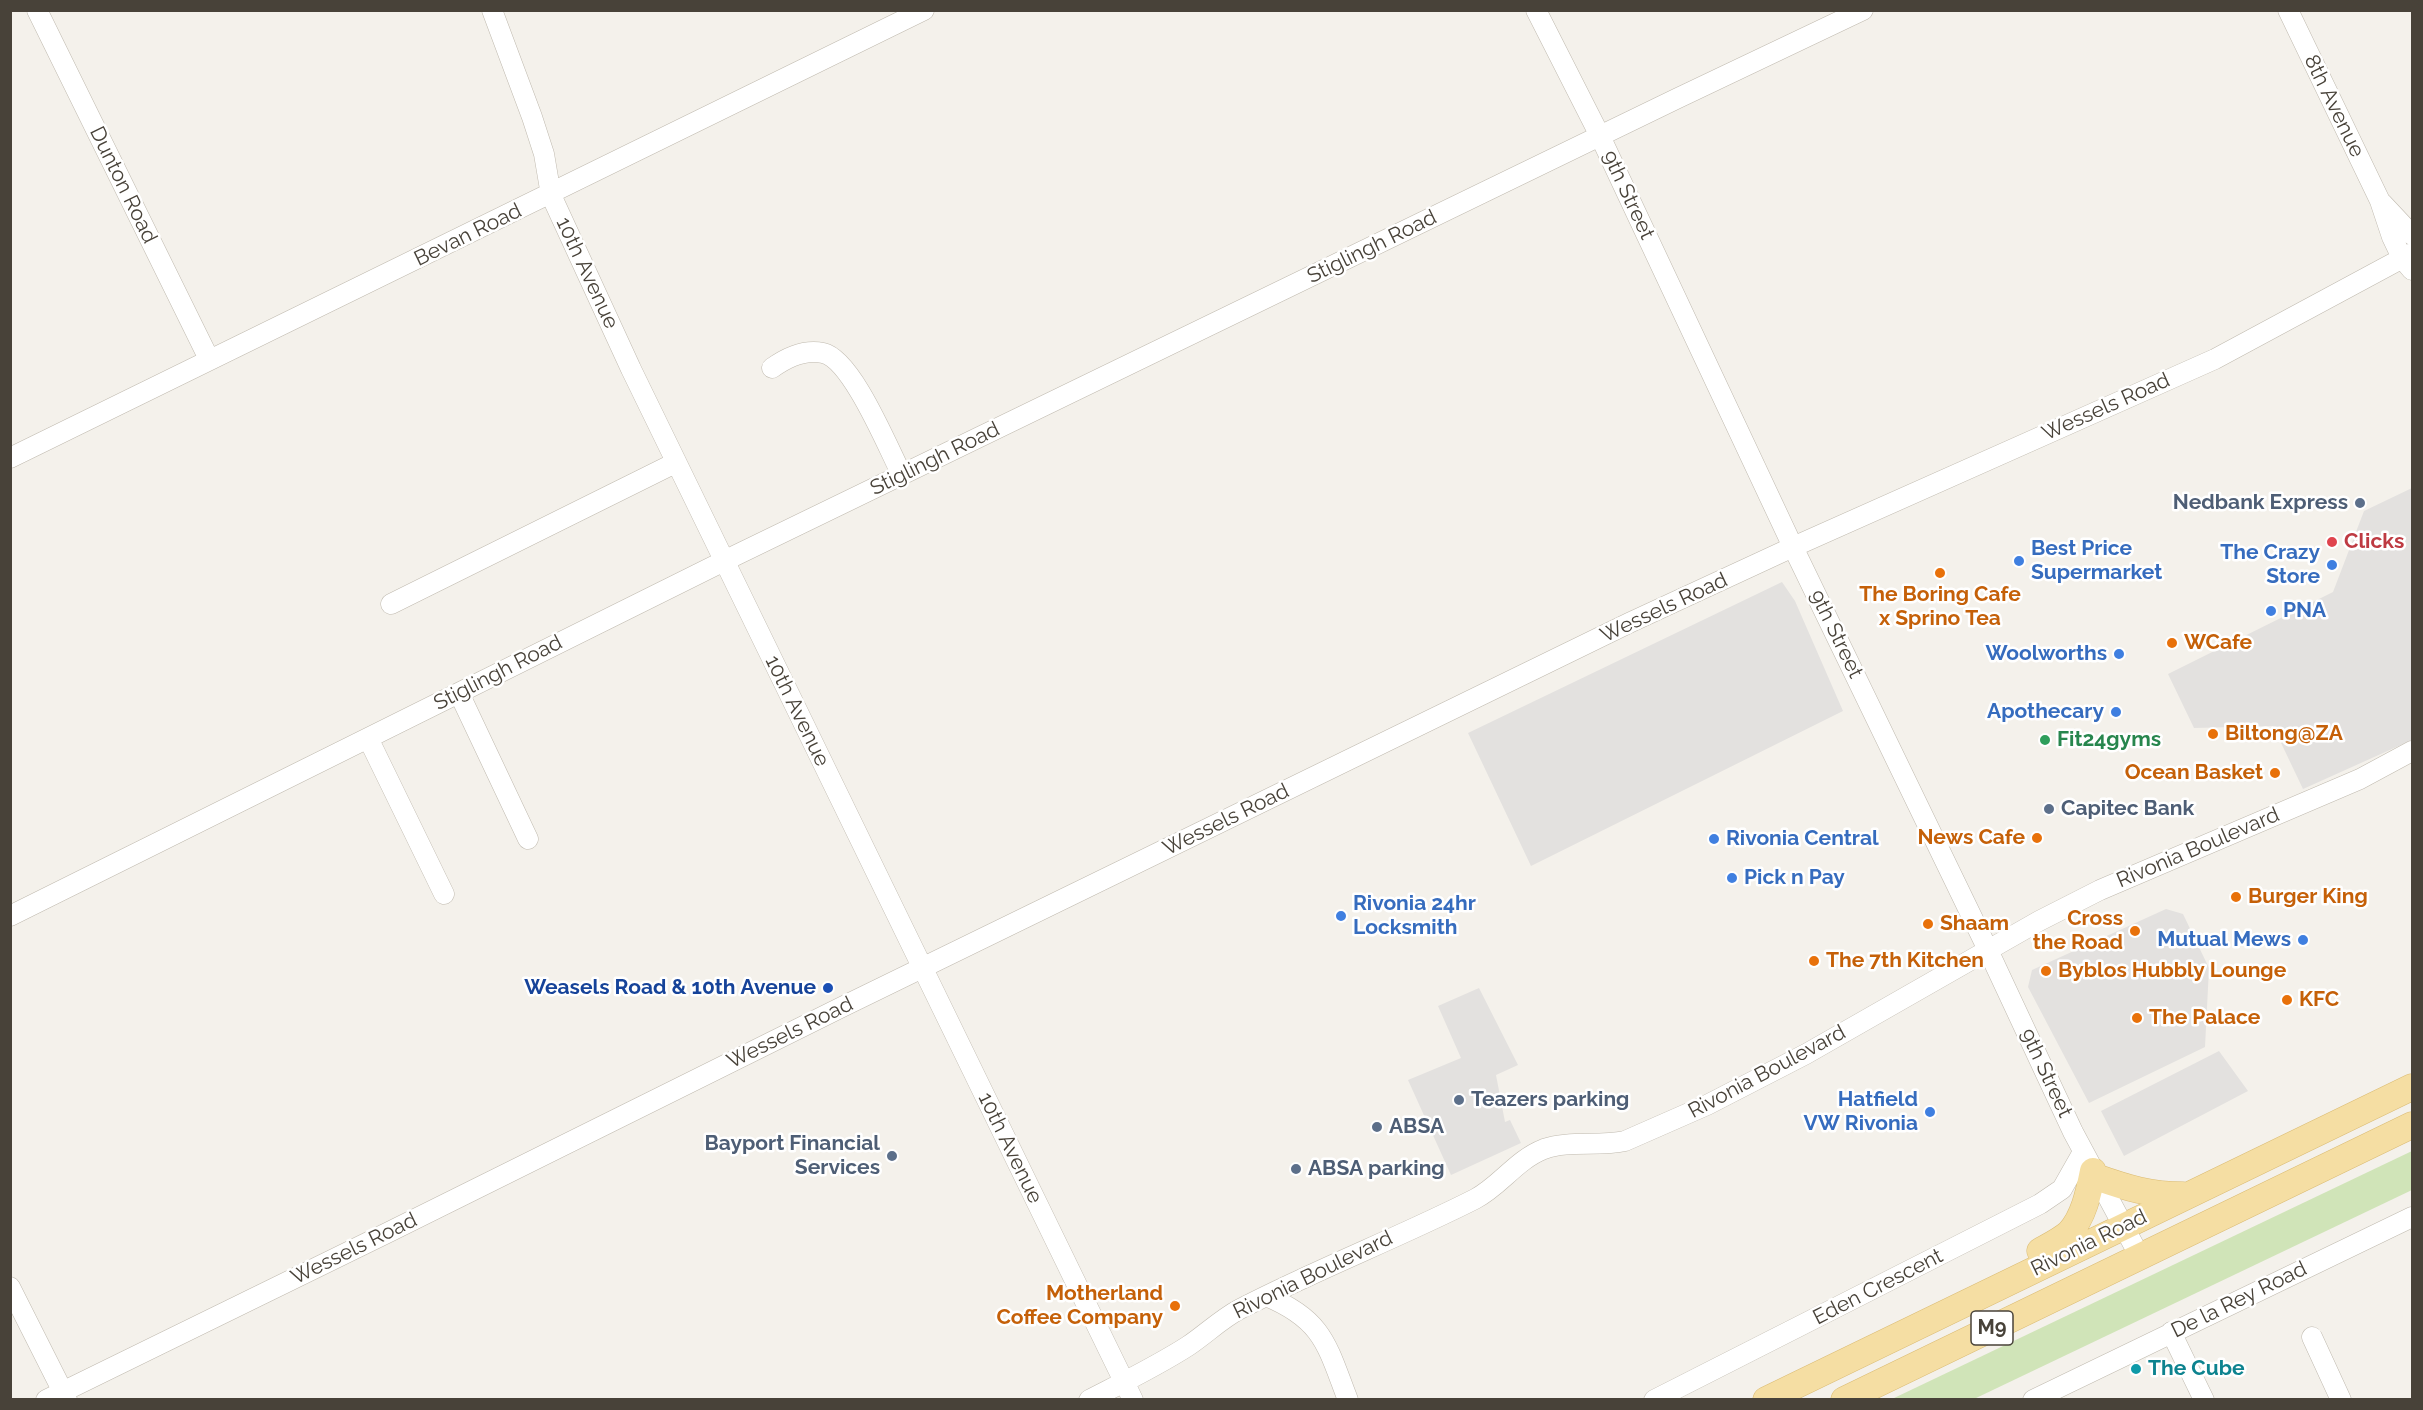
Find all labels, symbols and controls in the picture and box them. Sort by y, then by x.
street label: 8th Avenue [2298,51,2370,161]
street label: Dunton Road [84,122,162,248]
street label: 9th Street [1596,147,1660,243]
street label: Bevan Road [410,198,526,272]
street label: Stiglingh Road [1303,205,1441,289]
street label: 10th Avenue [550,213,624,333]
street label: Wessels Road [2038,368,2174,446]
street label: Stiglingh Road [866,417,1004,501]
place label: Nedbank Express [2173,490,2348,516]
marker: Nedbank Express [2353,496,2367,510]
place label: Clicks [2344,529,2404,555]
marker: Clicks [2325,535,2339,549]
place label: Best Price Supermarket [2031,536,2162,586]
place label: The Crazy Store [2220,540,2320,590]
marker: Best Price Supermarket [2012,554,2026,568]
marker: The Crazy Store [2325,558,2339,572]
marker: The Boring Cafe x Sprino Tea [1933,566,1947,580]
street label: Wessels Road [1597,568,1731,648]
place label: The Boring Cafe x Sprino Tea [1859,582,2021,632]
street label: 9th Street [1804,586,1868,682]
place label: PNA [2283,598,2326,624]
marker: PNA [2264,604,2278,618]
street label: Stiglingh Road [430,630,566,716]
place label: WCafe [2184,630,2252,656]
marker: WCafe [2165,636,2179,650]
place label: Woolworths [1986,641,2107,667]
marker: Woolworths [2112,647,2126,661]
street label: 10th Avenue [759,651,835,771]
place label: Apothecary [1987,699,2104,725]
marker: Apothecary [2109,705,2123,719]
place label: Biltong@ZA [2225,721,2343,747]
place label: Fit24gyms [2057,727,2161,753]
marker: Biltong@ZA [2206,727,2220,741]
marker: Fit24gyms [2038,733,2052,747]
place label: Ocean Basket [2125,760,2263,786]
marker: Ocean Basket [2268,766,2282,780]
street label: Wessels Road [1159,779,1293,861]
place label: Capitec Bank [2061,796,2194,822]
marker: Capitec Bank [2042,802,2056,816]
street label: Rivonia Boulevard [2113,802,2283,894]
place label: News Cafe [1918,825,2025,851]
place label: Rivonia Central [1726,826,1879,852]
marker: News Cafe [2030,831,2044,845]
marker: Rivonia Central [1707,832,1721,846]
place label: Pick n Pay [1744,865,1845,891]
marker: Pick n Pay [1725,871,1739,885]
place label: Burger King [2248,884,2368,910]
marker: Burger King [2229,890,2243,904]
place label: Rivonia 24hr Locksmith [1353,891,1476,941]
place label: Cross the Road [2033,906,2123,956]
marker: Rivonia 24hr Locksmith [1334,909,1348,923]
place label: Shaam [1940,911,2009,937]
marker: Shaam [1921,917,1935,931]
marker: Cross the Road [2128,924,2142,938]
place label: Mutual Mews [2157,927,2291,953]
marker: Mutual Mews [2296,933,2310,947]
place label: The 7th Kitchen [1826,948,1984,974]
marker: The 7th Kitchen [1807,954,1821,968]
place label: Byblos Hubbly Lounge [2058,958,2286,984]
marker: Byblos Hubbly Lounge [2039,964,2053,978]
place label: Weasels Road & 10th Avenue [524,975,816,1001]
marker: Weasels Road & 10th Avenue [821,981,835,995]
place label: KFC [2299,987,2339,1013]
street label: Wessels Road [723,992,857,1074]
marker: KFC [2280,993,2294,1007]
place label: The Palace [2149,1005,2260,1031]
marker: The Palace [2130,1011,2144,1025]
street label: Rivonia Boulevard [1684,1020,1850,1124]
street label: 9th Street [2014,1025,2078,1121]
place label: Teazers parking [1471,1087,1629,1113]
place label: Hatfield VW Rivonia [1803,1087,1918,1137]
street label: 10th Avenue [972,1088,1048,1208]
marker: Teazers parking [1452,1093,1466,1107]
marker: Hatfield VW Rivonia [1923,1105,1937,1119]
place label: ABSA [1389,1114,1444,1140]
marker: ABSA [1370,1120,1384,1134]
place label: Bayport Financial Services [705,1131,880,1181]
marker: Bayport Financial Services [885,1149,899,1163]
place label: ABSA parking [1308,1156,1445,1182]
marker: ABSA parking [1289,1162,1303,1176]
street label: Rivonia Road [2027,1204,2151,1282]
street label: Wessels Road [287,1208,421,1290]
street label: Rivonia Boulevard [1229,1225,1397,1325]
street label: Eden Crescent [1809,1243,1947,1331]
street label: De la Rey Road [2167,1256,2311,1344]
place label: Motherland Coffee Company [996,1281,1163,1331]
marker: Motherland Coffee Company [1168,1299,1182,1313]
road number: M9 [1971,1311,2013,1345]
place label: The Cube [2148,1356,2245,1382]
marker: The Cube [2129,1362,2143,1376]

